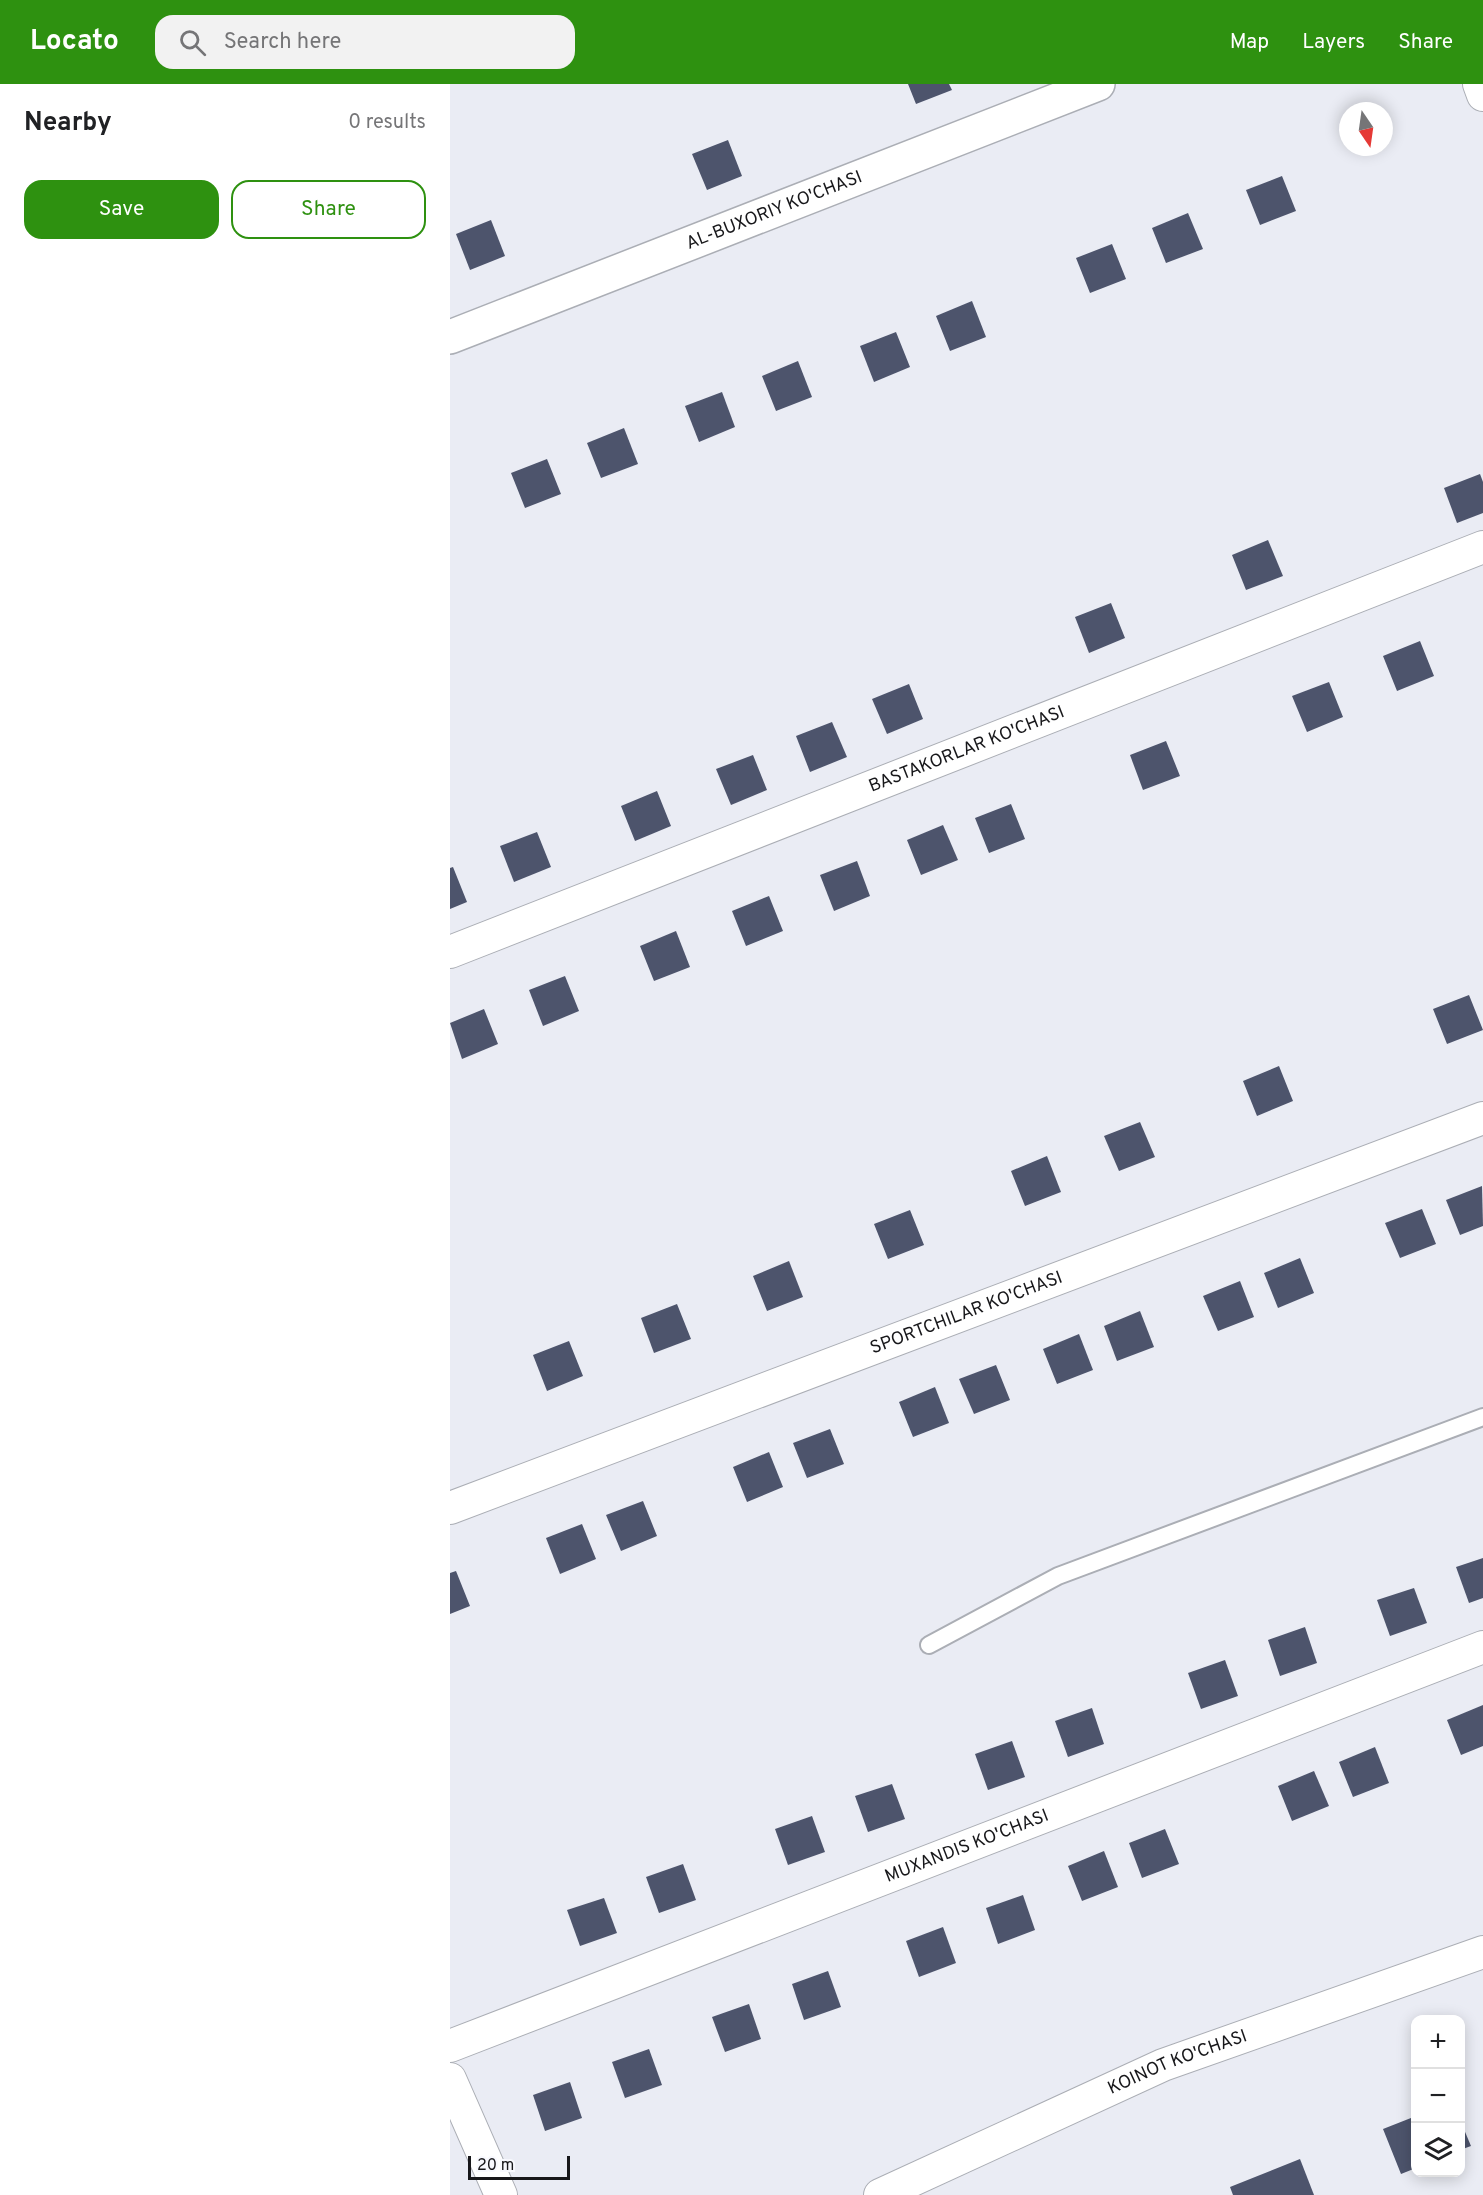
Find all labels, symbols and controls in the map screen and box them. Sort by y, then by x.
search box [155,15,575,69]
text: Locato [30,24,119,60]
icon: search [176,26,209,59]
text: Search here [224,29,341,56]
text: Map [1230,29,1269,56]
text: Layers [1302,29,1365,56]
text: Share [1398,29,1453,56]
north arrow [1339,102,1393,156]
text: Nearby [24,107,112,140]
text: 0 results [348,110,426,136]
street label: AL-BUXORIY KO'CHASI [683,166,866,255]
button: Save [24,180,219,239]
button: Share [231,180,426,239]
street label: BASTAKORLAR KO'CHASI [866,701,1068,798]
street label: SPORTCHILAR KO'CHASI [867,1266,1066,1360]
street label: MUXANDIS KO'CHASI [882,1804,1052,1888]
map controls [1411,2015,1465,2177]
button: + [1411,2015,1465,2069]
street label: KOINOT KO'CHASI [1104,2025,1250,2100]
button: − [1411,2069,1465,2123]
button: layers [1411,2123,1465,2177]
scale bar [468,2153,570,2180]
text: 20 m [477,2156,514,2176]

